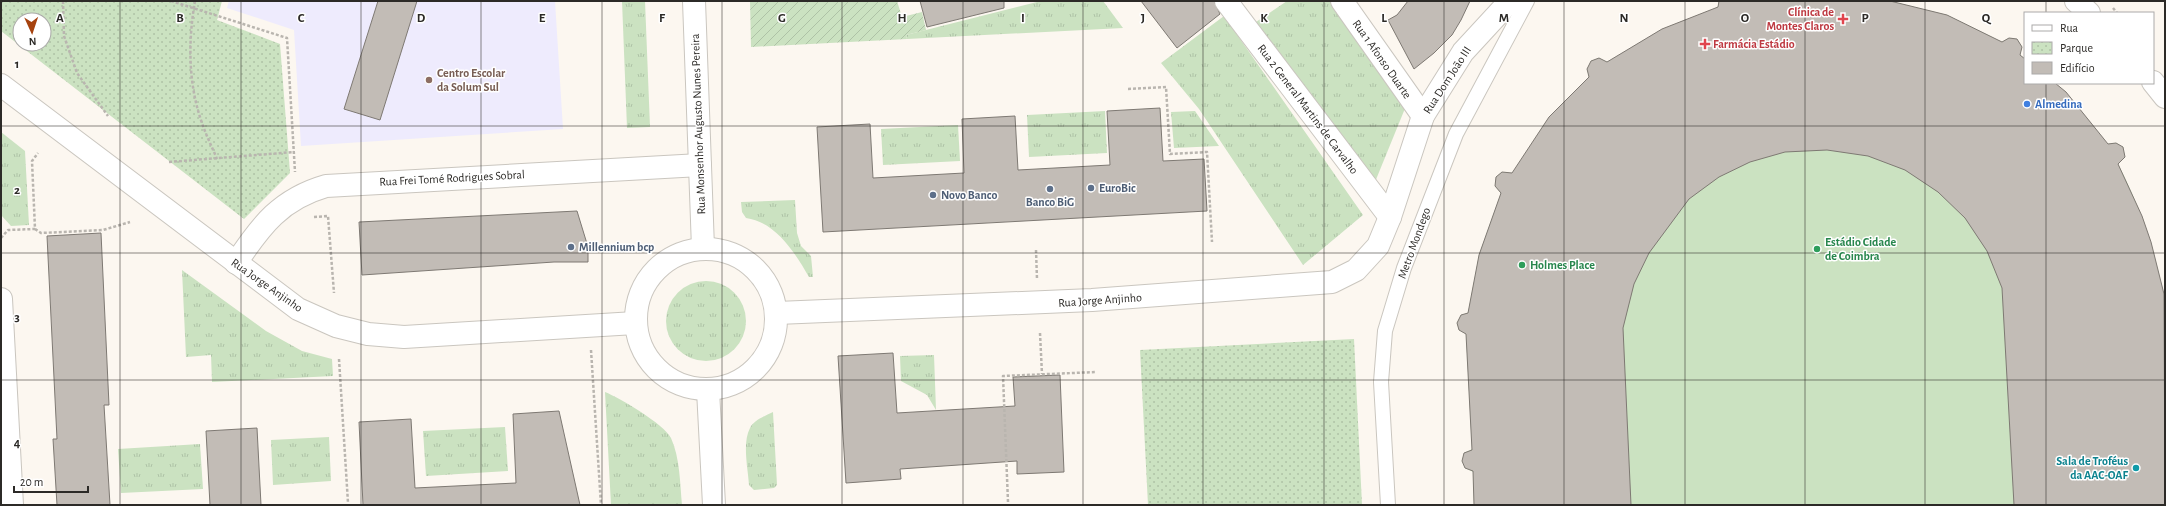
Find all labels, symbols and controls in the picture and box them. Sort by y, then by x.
place label: Clínica de Montes Claros [1767,6,1834,32]
north arrow [12,12,52,52]
text: A [56,12,64,25]
text: B [176,12,184,25]
text: C [298,12,305,25]
text: D [417,12,426,25]
text: E [539,12,546,25]
text: F [659,12,666,25]
text: G [778,12,786,25]
text: H [897,12,907,25]
text: I [1021,12,1025,25]
text: J [1141,12,1145,25]
text: K [1260,12,1268,25]
text: L [1381,12,1387,25]
text: M [1499,12,1509,25]
text: N [1619,12,1629,25]
text: O [1741,12,1750,25]
text: P [1861,12,1869,25]
text: Q [1982,12,1992,25]
legend [2024,12,2154,84]
marker: Clínica de Montes Claros [1837,13,1849,25]
street label: Rua 1 Afonso Duarte [1350,17,1414,101]
text: Rua [2060,22,2079,34]
street label: Rua Monsenhor Augusto Nunes Pereira [689,33,707,215]
text: N [28,36,37,47]
place label: Farmácia Estádio [1713,38,1795,50]
marker: Farmácia Estádio [1700,39,1710,49]
street label: Rua 2 General Martins de Carvalho [1255,42,1361,176]
text: Parque [2060,42,2093,54]
street label: Rua Dom João III [1421,44,1473,116]
text: 1 [15,58,19,71]
text: Edifício [2060,62,2095,74]
place label: Centro Escolar da Solum Sul [437,67,506,93]
marker: Centro Escolar da Solum Sul [424,75,434,85]
place label: Almedina [2035,98,2083,110]
marker: Almedina [2022,99,2032,109]
street label: Rua Frei Tomé Rodrigues Sobral [379,168,525,188]
place label: EuroBic [1099,182,1136,194]
marker: EuroBic [1086,183,1096,193]
text: 2 [14,184,20,197]
marker: Banco BiG [1045,184,1055,194]
place label: Novo Banco [941,189,997,201]
marker: Novo Banco [928,190,938,200]
place label: Banco BiG [1026,196,1074,208]
street label: Metro Mondego [1396,206,1432,280]
place label: Estádio Cidade de Coimbra [1825,236,1896,262]
place label: Millennium bcp [579,241,654,253]
marker: Millennium bcp [566,242,576,252]
marker: Estádio Cidade de Coimbra [1812,244,1822,254]
street label: Rua Jorge Anjinho [229,256,305,315]
place label: Holmes Place [1530,259,1595,271]
marker: Holmes Place [1517,260,1527,270]
street label: Rua Jorge Anjinho [1058,291,1142,310]
text: 3 [14,311,20,324]
text: 4 [14,437,21,450]
place label: Sala de Troféus da AAC-OAF [2056,455,2129,481]
marker: Sala de Troféus da AAC-OAF [2131,463,2141,473]
scale bar [14,468,88,494]
text: 20 m [20,476,43,488]

